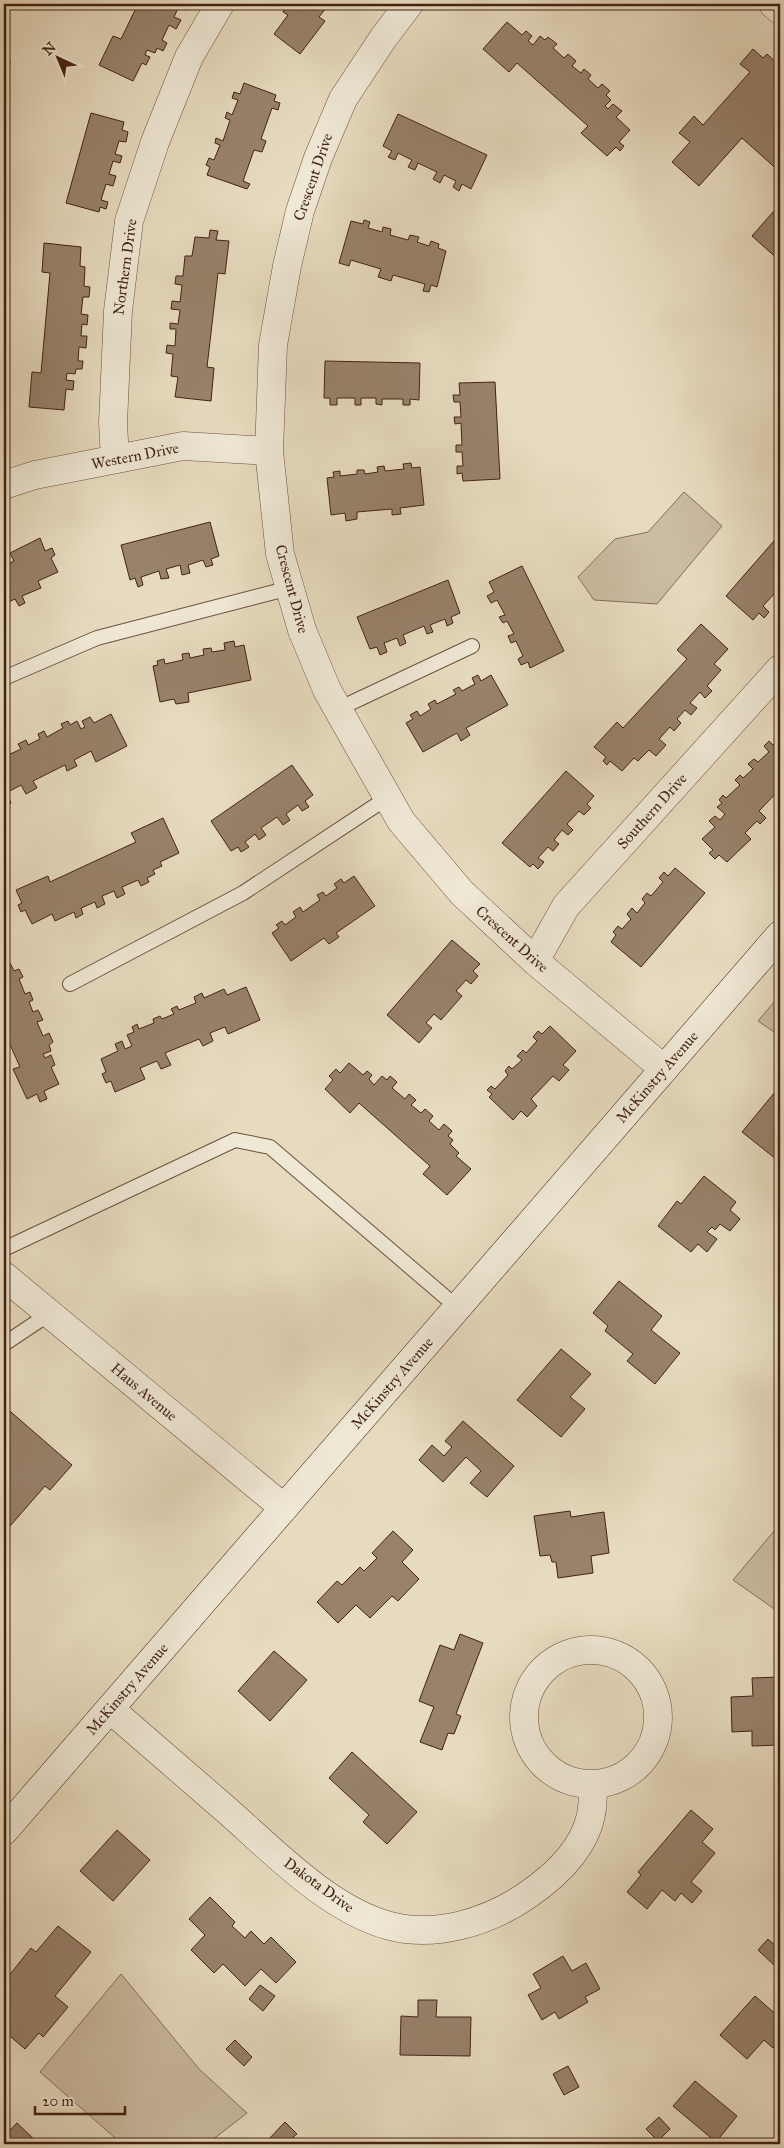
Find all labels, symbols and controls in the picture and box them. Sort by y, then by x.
north arrow [32,32,82,82]
text: N [39,39,60,59]
street label: Crescent Drive [290,131,336,223]
street label: Northern Drive [109,218,141,316]
street label: Western Drive [90,439,180,473]
street label: Crescent Drive [271,543,313,635]
street label: Southern Drive [613,769,691,853]
street label: Crescent Drive [472,902,552,976]
street label: McKinstry Avenue [612,1027,702,1127]
street label: McKinstry Avenue [347,1333,437,1433]
street label: Haus Avenue [107,1359,181,1425]
street label: McKinstry Avenue [82,1639,172,1739]
street label: Dakota Drive [280,1854,358,1916]
scale bar [35,2083,125,2115]
text: 20 m [42,2092,74,2110]

